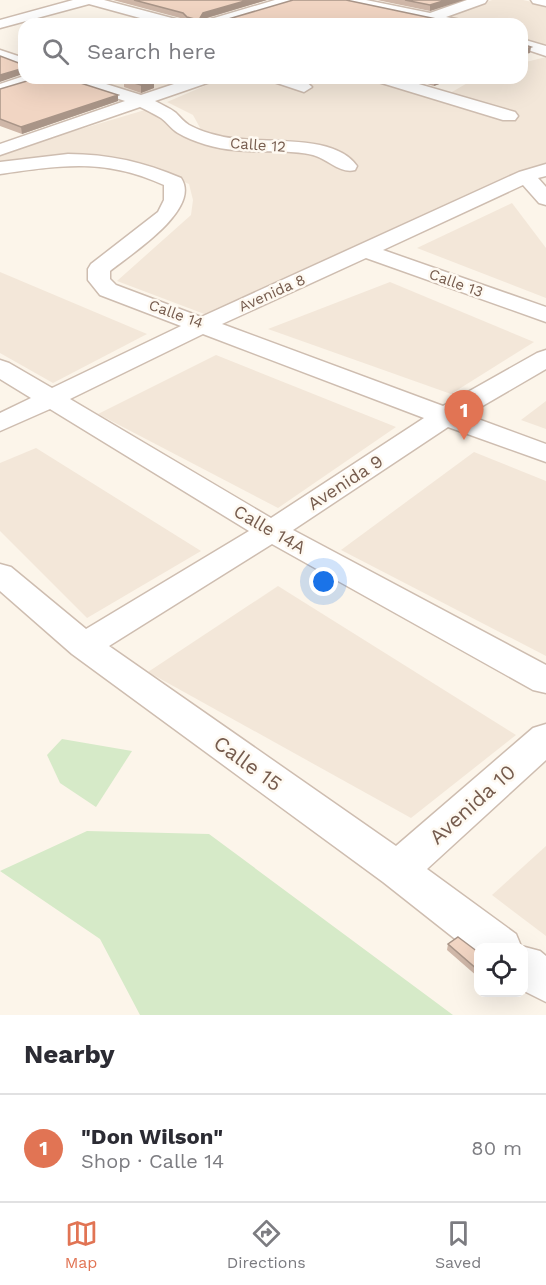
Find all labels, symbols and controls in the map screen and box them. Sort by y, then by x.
search box [18,18,528,84]
icon: search [39,35,72,68]
text: Search here [87,39,216,64]
street label: Calle 12 [229,134,287,156]
street label: Calle 13 [427,265,485,301]
street label: Avenida 8 [236,270,308,316]
street label: Calle 14 [146,296,206,332]
pin: 1 [444,390,484,440]
street label: Avenida 9 [304,450,386,514]
street label: Calle 14A [230,500,310,558]
your location [309,567,338,596]
street label: Calle 15 [209,730,287,796]
street label: Avenida 10 [424,759,520,849]
map controls [474,943,528,997]
button: locate [474,943,528,997]
text: Nearby [24,1039,115,1069]
text: "Don Wilson" [81,1124,223,1149]
text: 1 [39,1136,48,1160]
text: 80 m [471,1136,522,1160]
text: Shop · Calle 14 [81,1149,224,1173]
tab: Map [65,1217,98,1272]
tab: Directions [227,1217,306,1272]
tab: Saved [435,1217,481,1272]

